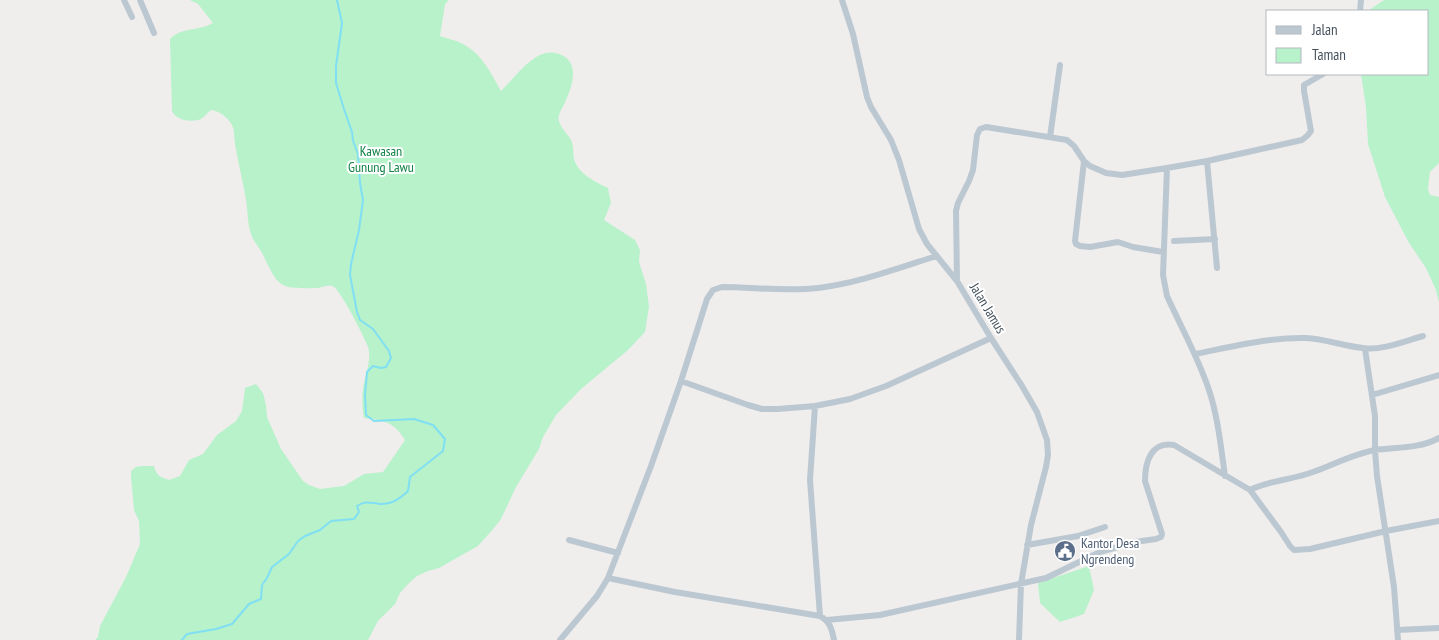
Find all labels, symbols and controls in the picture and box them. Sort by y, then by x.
legend [1266,10,1429,75]
text: Jalan [1311,20,1338,39]
text: Taman [1312,45,1346,64]
park label: Kawasan Gunung Lawu [348,142,414,176]
street label: Jalan Jamus [965,279,1010,337]
place label: Kantor Desa Ngrendeng [1081,534,1139,568]
public building icon: Kantor Desa Ngrendeng [1053,539,1077,563]

